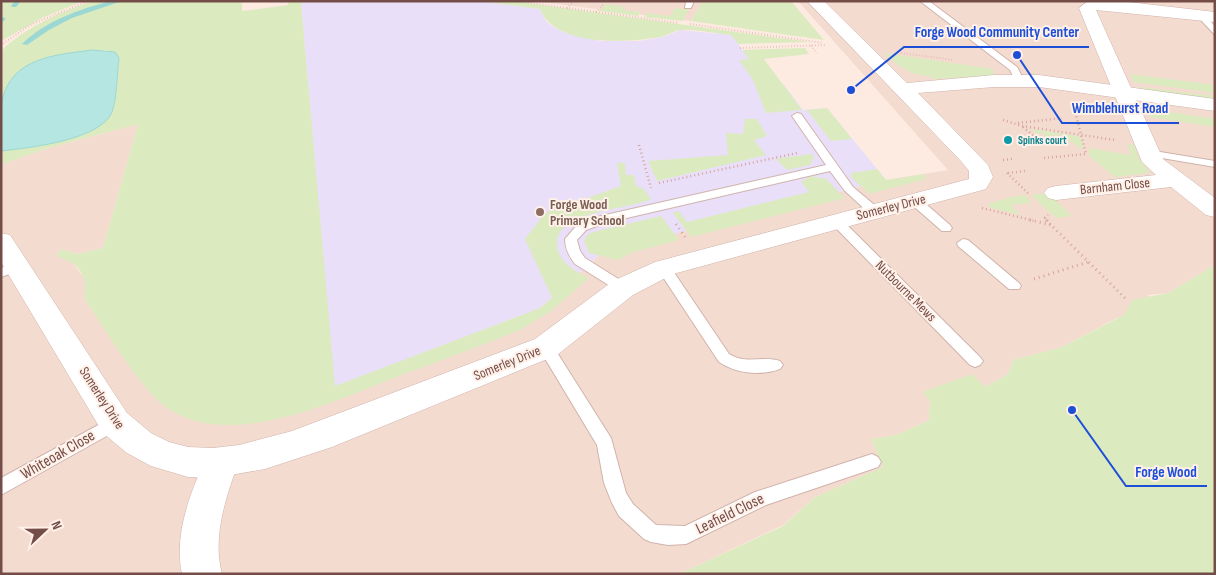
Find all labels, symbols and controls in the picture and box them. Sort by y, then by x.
callout: Forge Wood Community Center [904,17,1089,47]
text: Forge Wood Community Center [915,23,1080,42]
callout: Wimblehurst Road [1062,93,1179,123]
text: Wimblehurst Road [1072,99,1168,118]
marker: Spinks court [1002,134,1014,146]
place label: Spinks court [1018,134,1067,147]
street label: Barnham Close [1079,174,1151,198]
street label: Somerley Drive [855,190,927,224]
place label: Forge Wood Primary School [550,196,625,229]
marker: Forge Wood Primary School [534,206,546,218]
street label: Nutbourne Mews [872,257,940,325]
street label: Somerley Drive [471,342,543,384]
street label: Somerley Drive [76,364,128,432]
street label: Whiteoak Close [18,426,98,484]
callout: Forge Wood [1126,456,1207,486]
text: Forge Wood [1135,463,1197,482]
street label: Leafield Close [693,489,767,539]
north arrow [20,505,70,555]
text: N [47,519,66,532]

